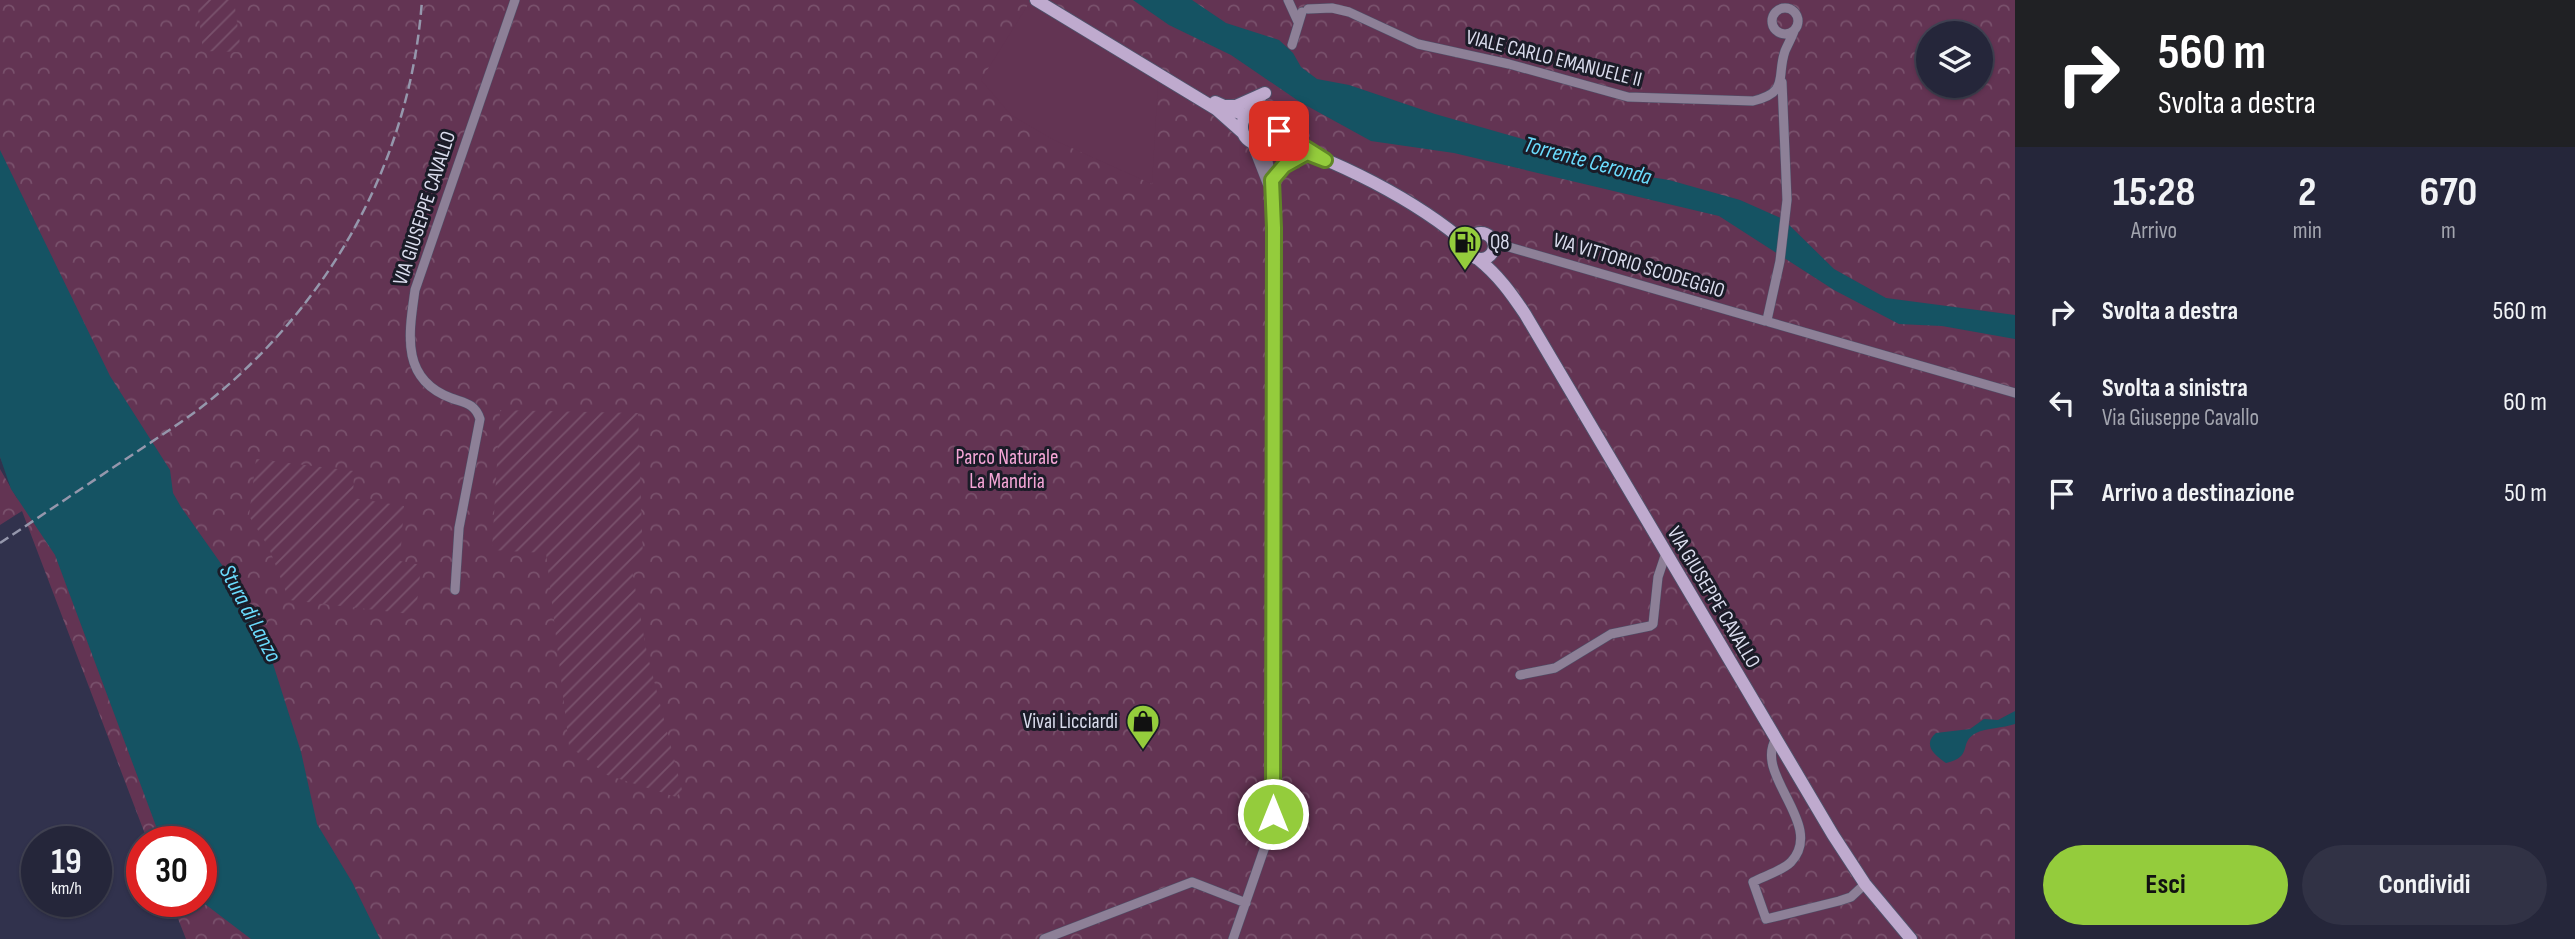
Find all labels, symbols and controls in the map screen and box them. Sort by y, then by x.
map controls [1916,21,1993,98]
button: layers [1916,21,1993,98]
text: 560 m [2158,24,2266,83]
street label: VIALE CARLO EMANUELE II [1463,25,1645,92]
icon: right [2043,28,2134,119]
text: Svolta a destra [2158,84,2316,123]
pin [1249,101,1309,161]
icon: arrive [1260,112,1298,150]
street label: VIA GIUSEPPE CAVALLO [388,128,461,288]
water label: Torrente Ceronda [1521,130,1655,192]
text: 15:28 [2113,167,2195,218]
text: 2 [2298,167,2317,218]
text: 670 [2419,167,2477,218]
text: Arrivo [2131,217,2177,245]
text: min [2293,217,2322,245]
text: m [2441,217,2456,245]
fuel station icon: Q8 [1446,223,1484,272]
street label: VIA VITTORIO SCODEGGIO [1550,227,1728,303]
place label: Q8 [1490,230,1510,255]
icon: right [2043,293,2081,331]
text: Svolta a destra [2102,296,2238,327]
text: 560 m [2493,296,2547,327]
text: Svolta a sinistra [2102,373,2248,404]
icon: left [2043,384,2081,422]
text: 60 m [2503,387,2547,418]
text: Via Giuseppe Cavallo [2102,404,2259,432]
park label: Parco Naturale La Mandria [956,445,1058,494]
icon: arrive [2043,475,2081,513]
text: Arrivo a destinazione [2102,478,2295,509]
text: 50 m [2504,478,2547,509]
street label: VIA GIUSEPPE CAVALLO [1662,522,1766,672]
water label: Stura di Lanzo [213,560,288,668]
shop icon: Vivai Licciardi [1124,702,1162,751]
place label: Vivai Licciardi [1023,709,1118,734]
position arrow [1236,777,1310,851]
speed limit sign: 30 [126,826,217,917]
text: 19 [51,841,82,884]
button: Esci [2043,845,2288,925]
button: Condividi [2302,845,2547,925]
text: km/h [51,878,82,899]

